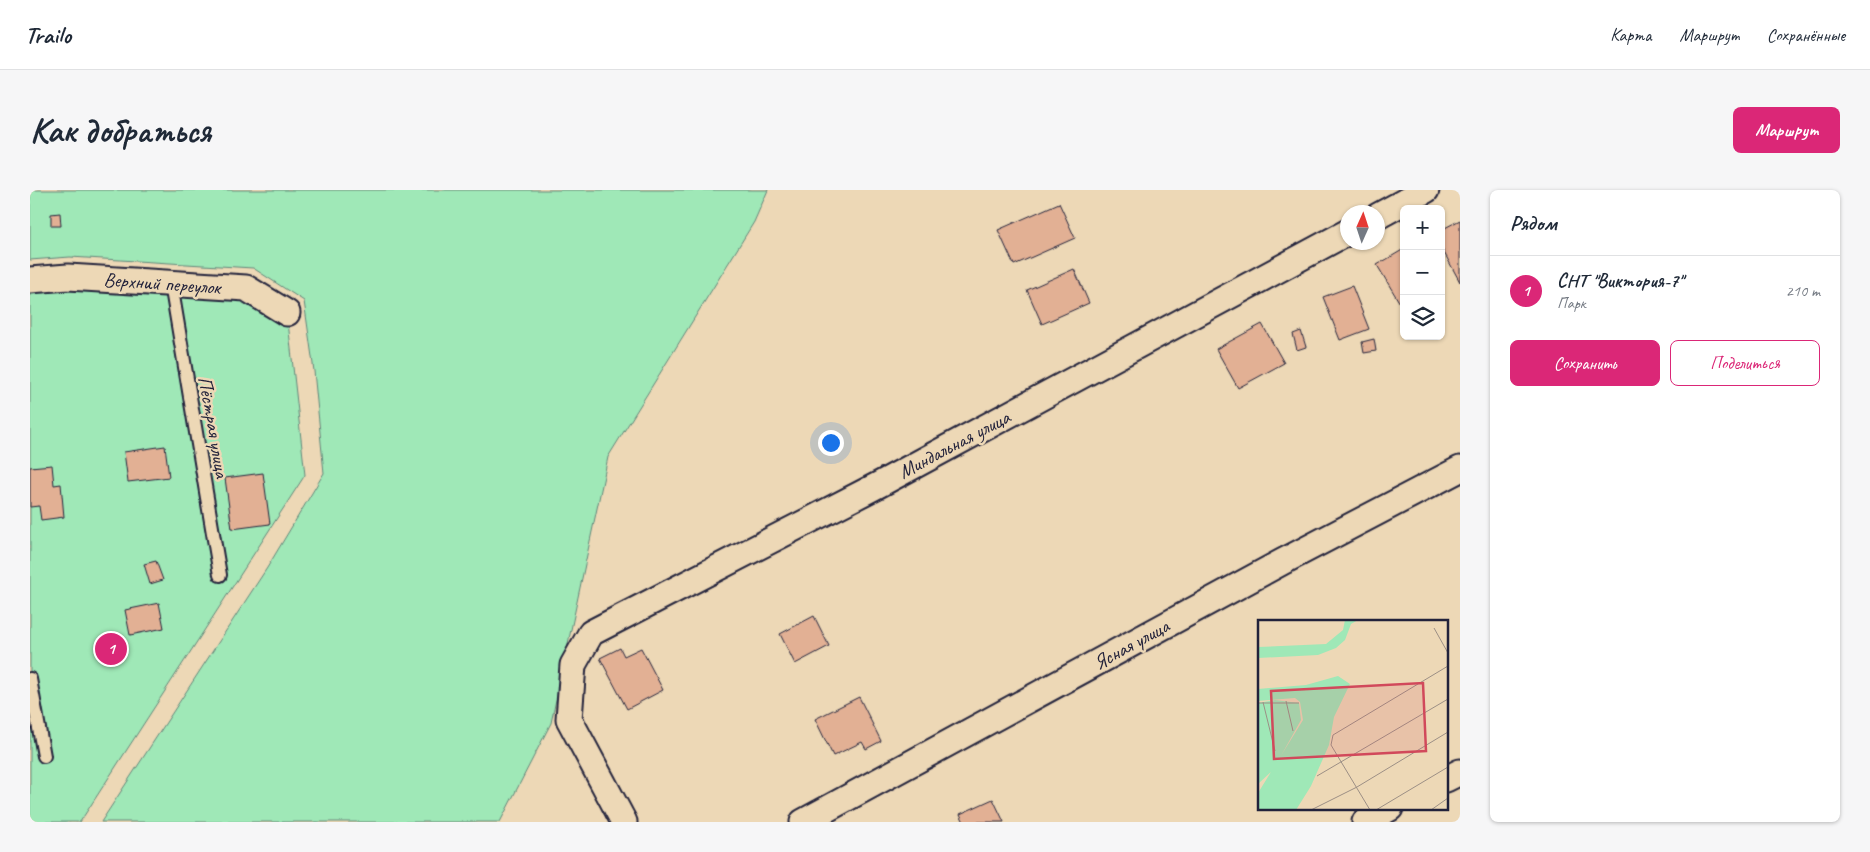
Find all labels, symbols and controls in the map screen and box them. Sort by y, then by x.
text: Trailo [25,20,71,50]
text: Карта [1610,24,1651,46]
text: Маршрут [1679,24,1739,46]
text: Сохранённые [1767,24,1845,46]
button: Маршрут [1733,107,1840,153]
text: Как добраться [30,108,211,153]
north arrow [1340,205,1385,250]
map controls [1400,205,1445,340]
button: + [1400,205,1445,250]
text: Рядом [1510,210,1557,236]
button: − [1400,250,1445,295]
street label: Верхний переулок [103,267,223,300]
text: СНТ "Виктория-7" [1557,269,1683,293]
text: 1 [1522,281,1530,301]
text: 210 m [1786,281,1820,301]
text: Парк [1557,293,1586,313]
button: layers [1400,295,1445,340]
button: Сохранить [1510,340,1660,386]
button: Поделиться [1670,340,1820,386]
street label: Пёстрая улица [192,375,235,482]
street label: Миндальная улица [894,404,1015,484]
your location [818,430,844,456]
street label: Ясная улица [1089,612,1175,675]
inset map [1258,620,1448,810]
pin: 1 [95,630,127,668]

